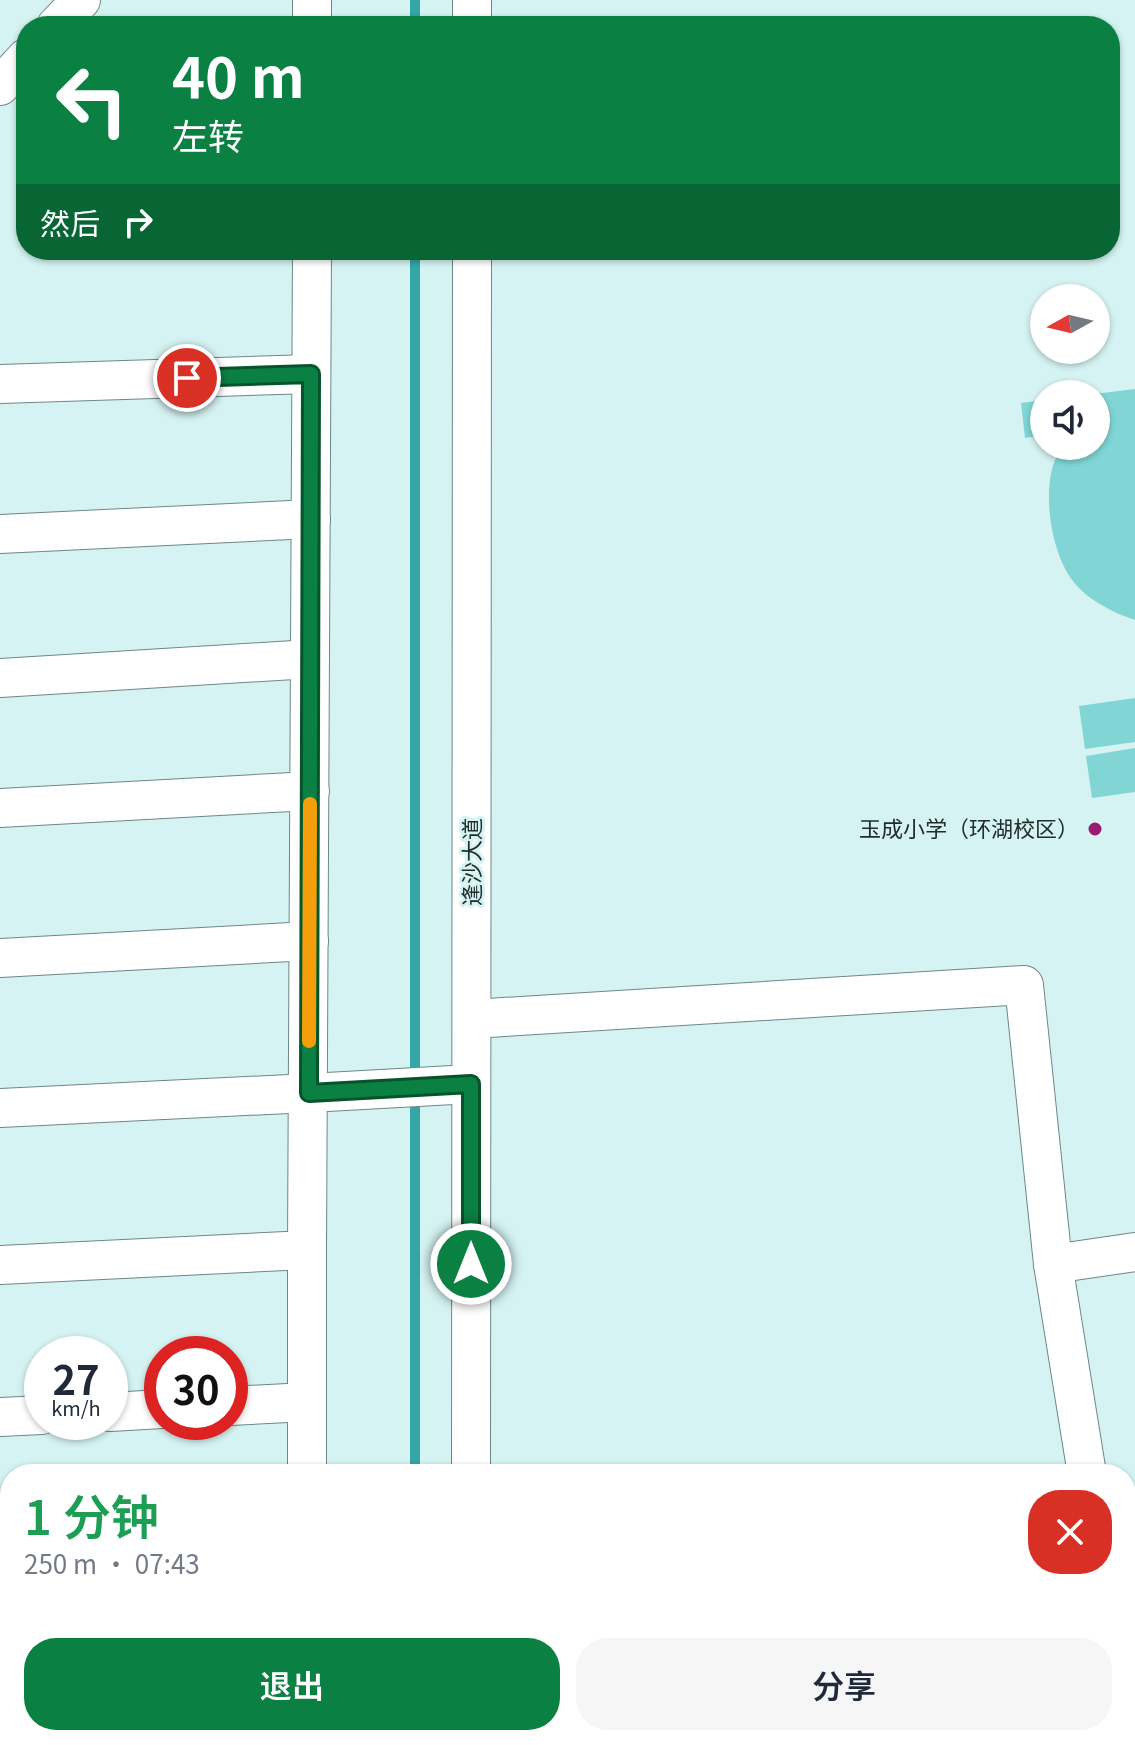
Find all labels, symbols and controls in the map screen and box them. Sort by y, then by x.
text: 40 m [172,33,305,114]
icon: left [40,48,144,152]
text: 左转 [172,108,244,160]
text: 然后 [40,200,100,244]
icon: right [116,200,160,244]
north arrow [1030,284,1110,364]
map controls [1030,284,1110,460]
pin [153,344,221,412]
icon: arrive [165,356,209,400]
button: sound [1030,380,1110,460]
place label: 玉成小学（环湖校区） [859,811,1079,843]
street label: 逢沙大道 [454,818,486,906]
marker: 玉成小学（环湖校区） [1086,820,1104,838]
position arrow [429,1222,513,1306]
speed limit sign: 30 [144,1336,248,1440]
text: 27 [52,1349,100,1407]
text: km/h [51,1393,101,1422]
text: 1 分钟 [24,1479,159,1549]
button: close [1028,1490,1112,1574]
text: 250 m · 07:43 [24,1544,200,1581]
button: 退出 [24,1638,560,1730]
button: 分享 [576,1638,1112,1730]

